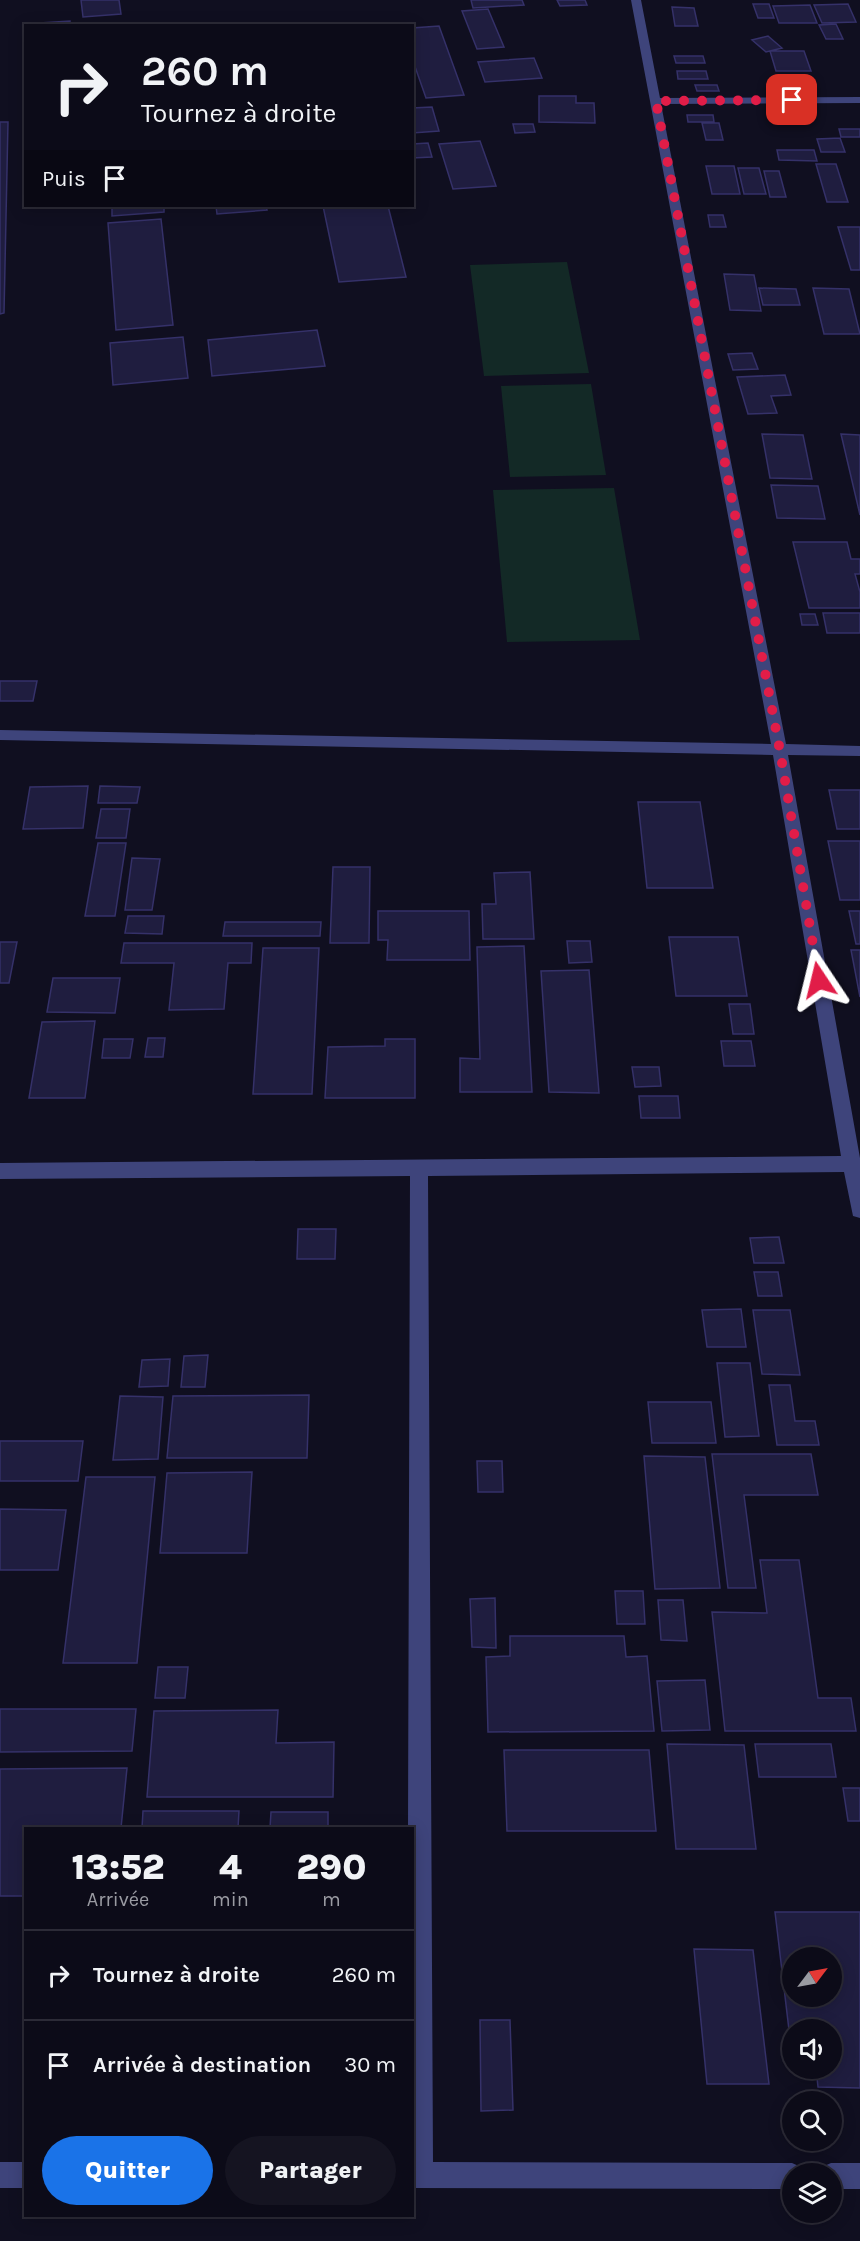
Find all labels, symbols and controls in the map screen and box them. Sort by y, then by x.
text: 260 m [141,46,269,96]
icon: right [42,48,120,126]
pin [766,74,817,125]
icon: arrive [775,83,808,116]
text: Tournez à droite [141,97,336,129]
icon: arrive [98,162,131,195]
text: Puis [42,166,86,192]
position arrow [787,948,851,1012]
text: 13:52 [72,1846,165,1888]
text: 4 [219,1846,242,1888]
text: 290 [296,1846,366,1888]
text: Arrivée [87,1888,149,1911]
text: min [212,1888,249,1911]
text: m [322,1888,341,1911]
north arrow [782,1947,842,2007]
map controls [782,1947,842,2223]
icon: right [42,1959,75,1992]
text: Tournez à droite [93,1962,260,1988]
text: 260 m [332,1962,396,1988]
button: sound [782,2019,842,2079]
icon: arrive [42,2049,75,2082]
text: Arrivée à destination [93,2052,311,2078]
text: 30 m [344,2052,396,2078]
button: search [782,2091,842,2151]
button: Quitter [42,2136,213,2205]
button: Partager [225,2136,396,2205]
button: layers [782,2163,842,2223]

